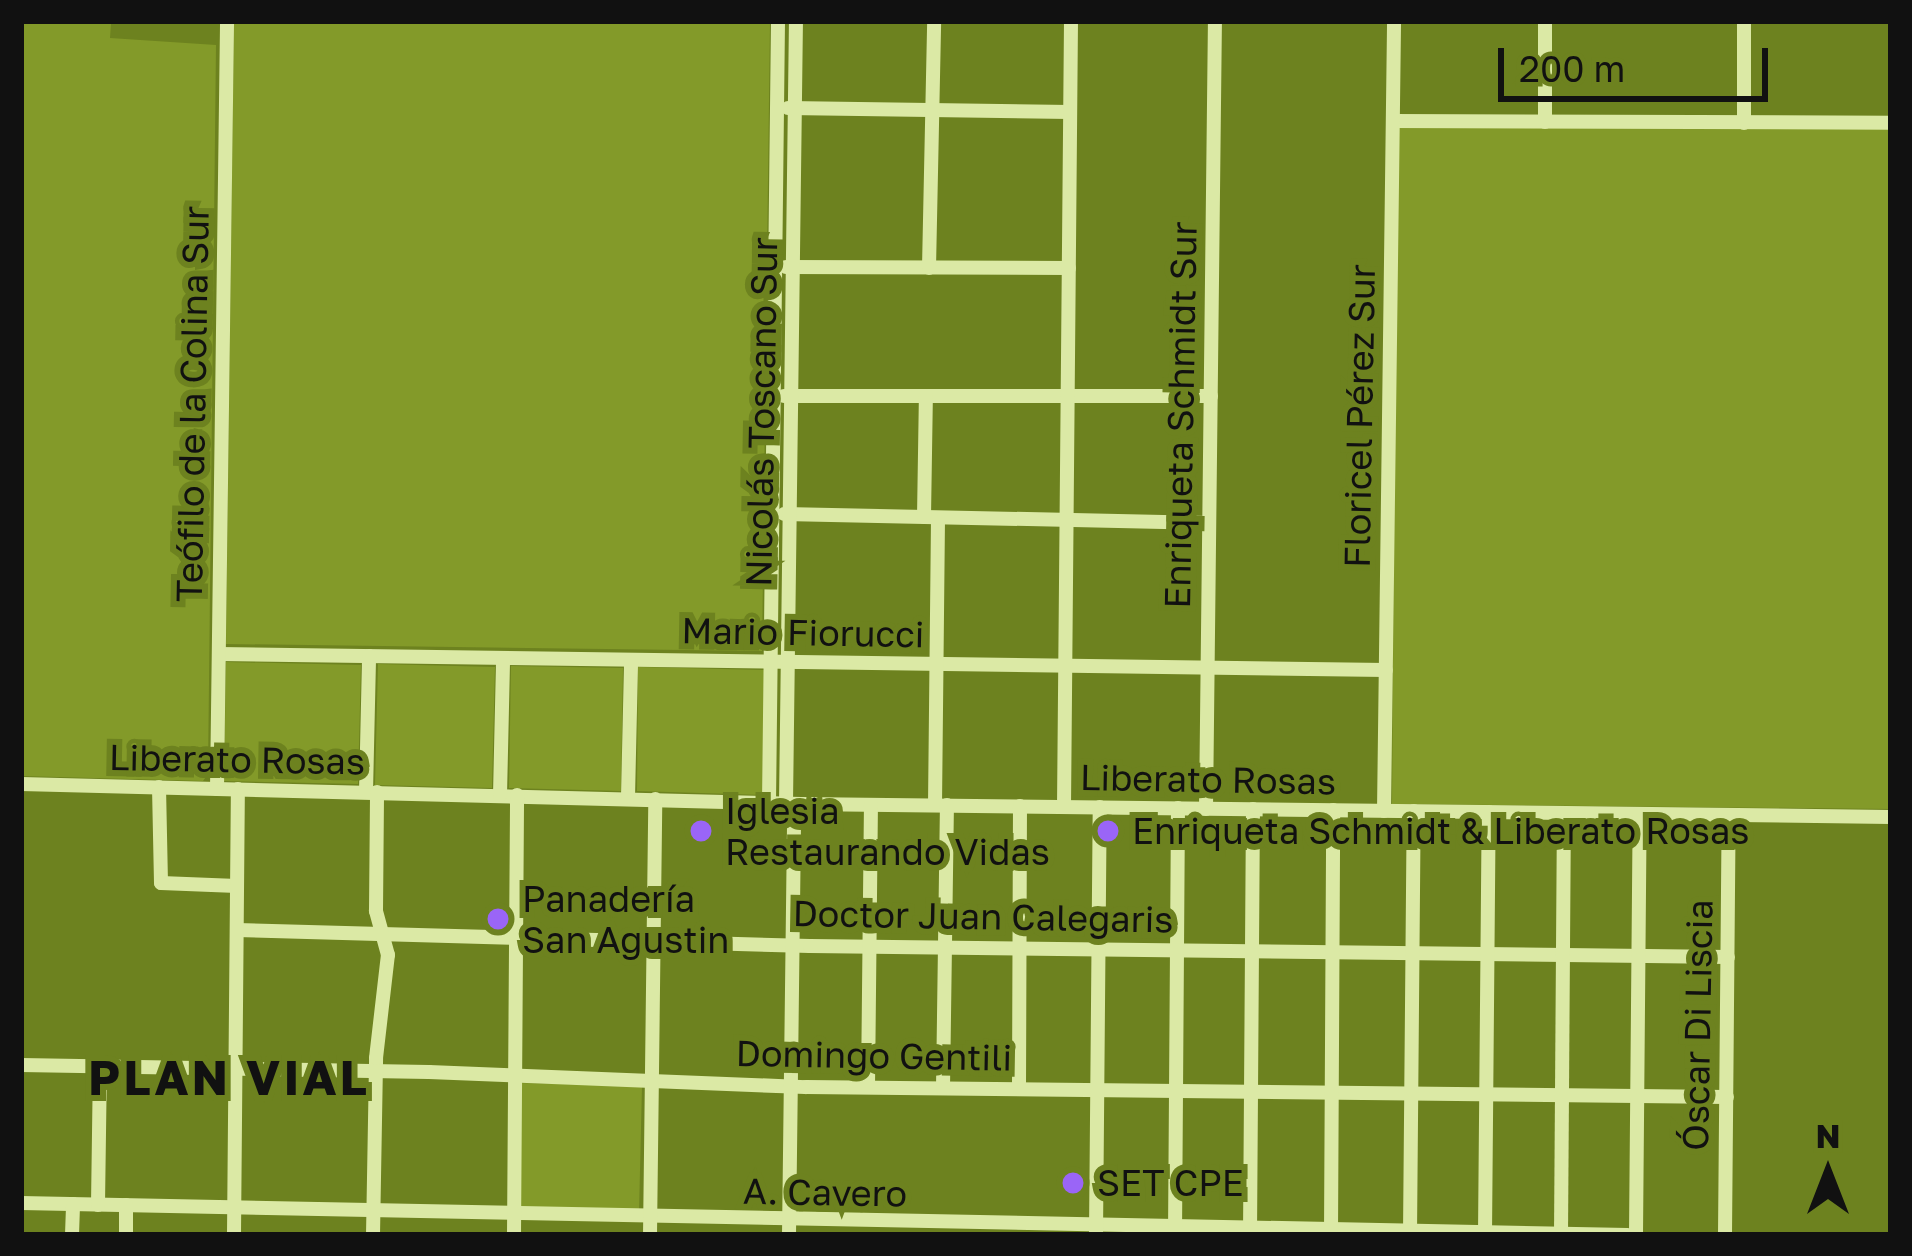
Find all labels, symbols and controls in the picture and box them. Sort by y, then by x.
scale bar [1504,24,1774,98]
text: 200 m [1519,47,1625,90]
street label: Teófilo de la Colina Sur [167,206,217,602]
street label: Enriqueta Schmidt Sur [1155,221,1205,609]
street label: Nicolás Toscano Sur [736,237,786,587]
street label: Floricel Pérez Sur [1335,264,1383,568]
street label: Mario Fiorucci [681,608,925,656]
street label: Liberato Rosas [109,735,365,783]
street label: Liberato Rosas [1080,755,1336,803]
place label: Iglesia Restaurando Vidas [725,788,1050,873]
place label: Enriqueta Schmidt & Liberato Rosas [1132,809,1749,853]
marker: Iglesia Restaurando Vidas [688,818,714,844]
marker: Enriqueta Schmidt & Liberato Rosas [1095,818,1121,844]
place label: Panadería San Agustin [522,876,729,961]
street label: Doctor Juan Calegaris [792,891,1174,941]
street label: Óscar Di Liscia [1673,899,1721,1151]
marker: Panadería San Agustin [485,906,511,932]
street label: Domingo Gentili [735,1031,1013,1079]
district label: PLAN VIAL [88,1049,370,1107]
north arrow [1768,1112,1888,1232]
text: N [1815,1116,1841,1155]
place label: SET CPE [1097,1161,1244,1205]
street label: A. Cavero [743,1169,907,1215]
marker: SET CPE [1060,1170,1086,1196]

